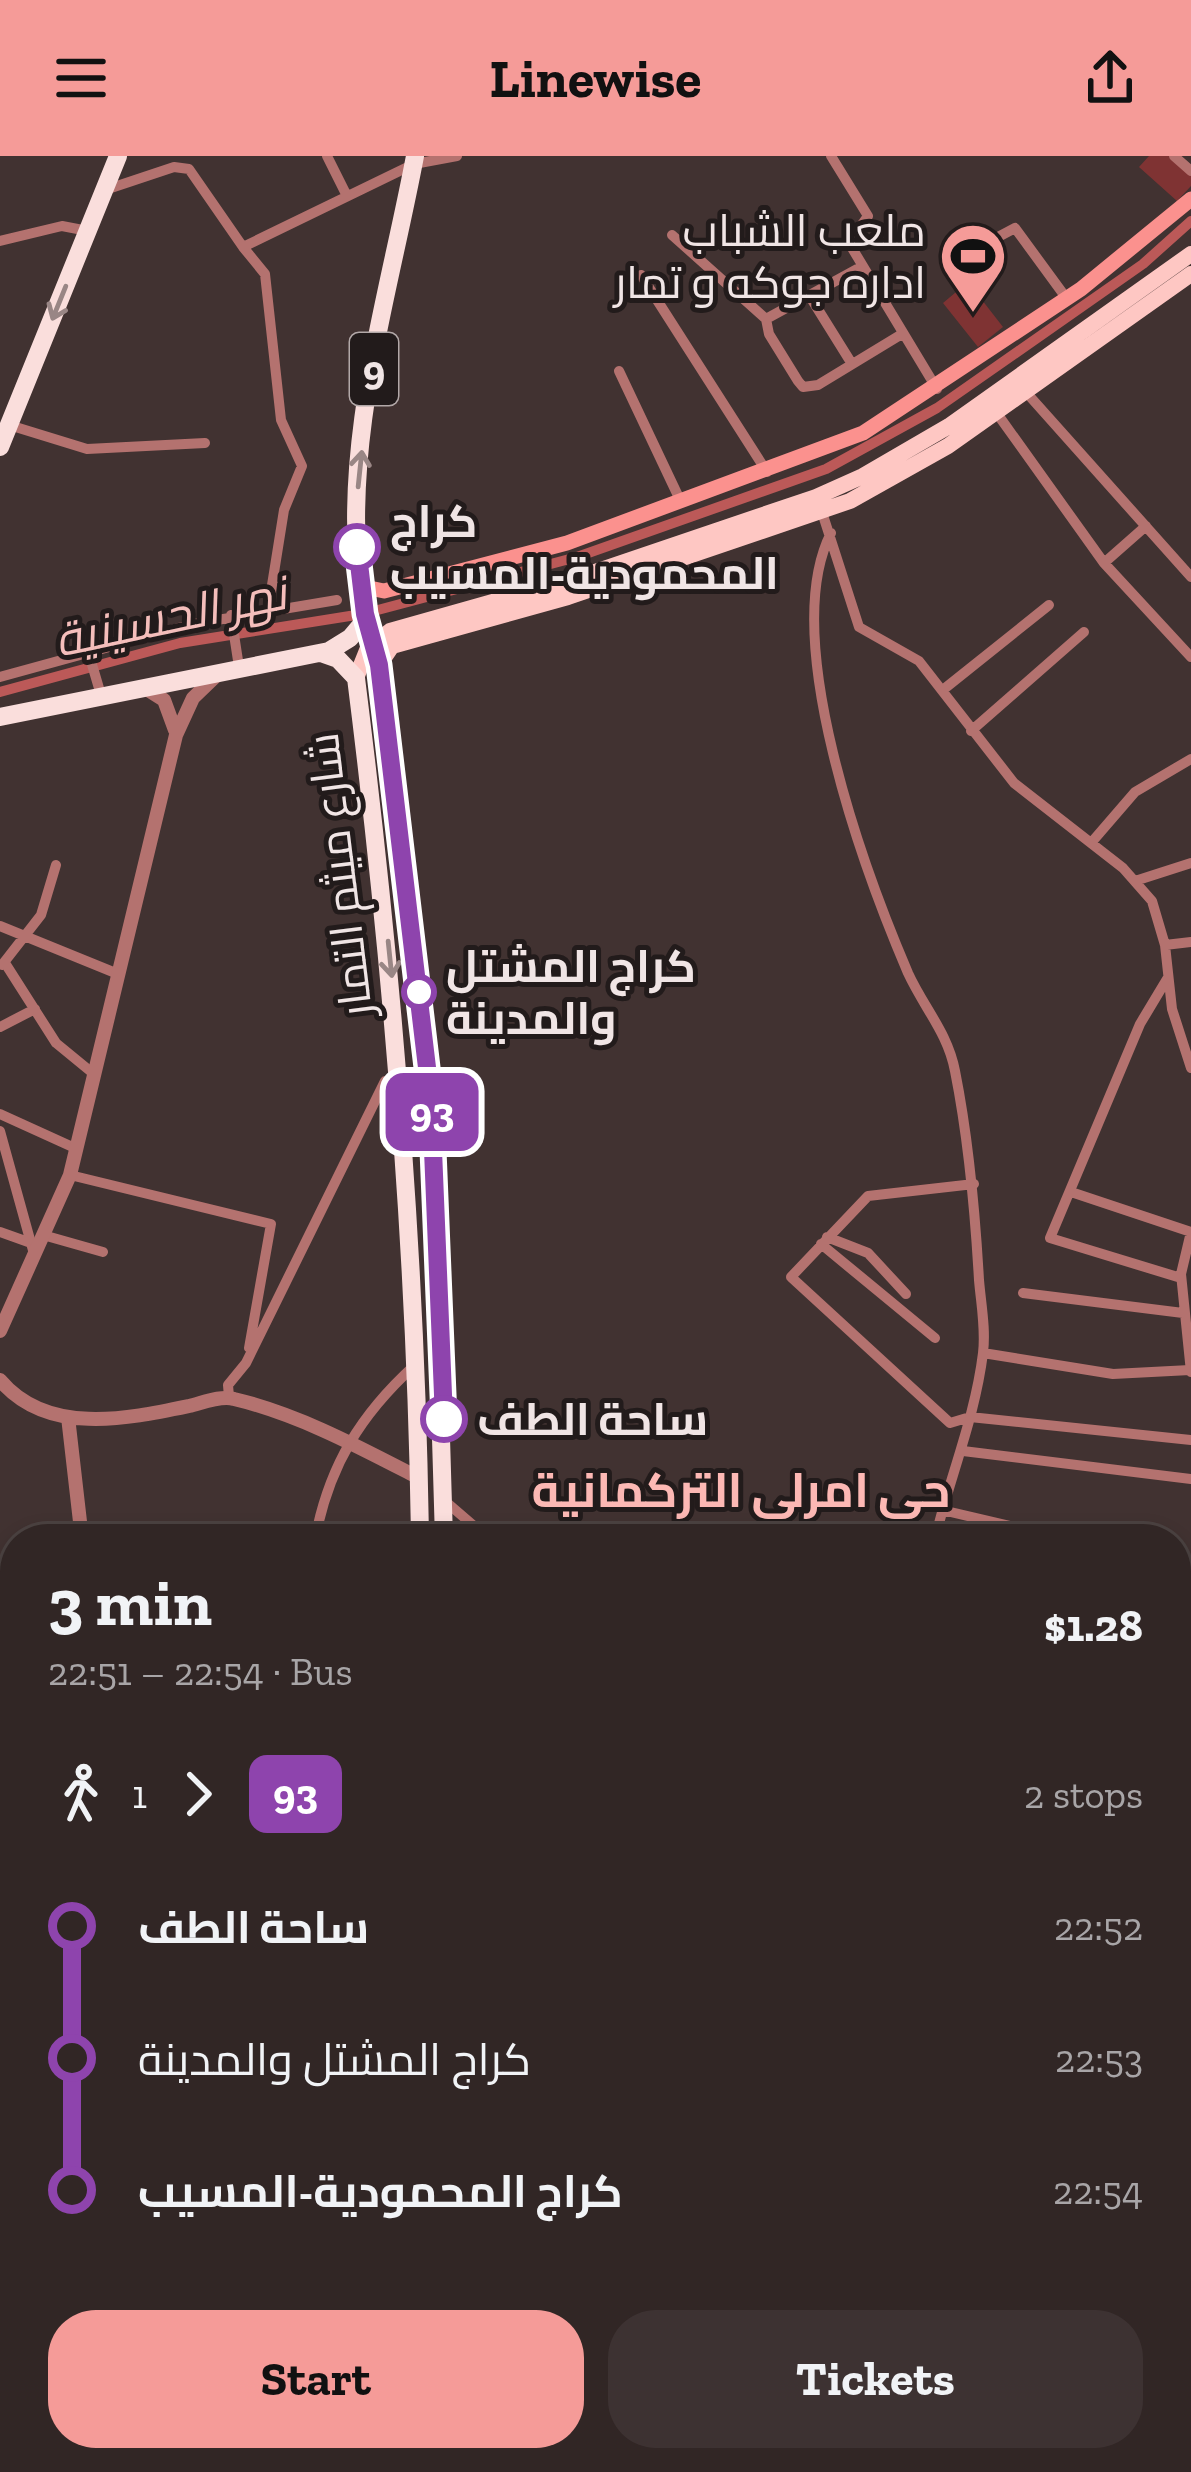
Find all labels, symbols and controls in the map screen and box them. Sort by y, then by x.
icon: menu [48,45,114,111]
icon: share [1077,45,1143,111]
text: Linewise [490,46,701,111]
place label: ملعب الشباب اداره جوكه و تمار [611,204,926,310]
sports icon: ملعب الشباب اداره جوكه و تمار [938,221,1008,315]
one-way arrow [47,284,68,321]
road number: 9 [350,333,398,405]
one-way arrow [349,450,372,489]
place label: كراج المحمودية-المسيب [390,495,779,601]
marker: كراج المحمودية-المسيب [335,525,379,569]
water label: نهر الحسينية [49,563,296,669]
street label: شارع ميثم التمار [296,729,388,1023]
one-way arrow [379,938,402,977]
place label: كراج المشتل والمدينة [446,940,696,1046]
marker: كراج المشتل والمدينة [403,976,435,1008]
line badge: 93 [378,1073,486,1151]
text: 93 [410,1086,454,1137]
place label: ساحة الطف [477,1393,708,1447]
marker: ساحة الطف [422,1397,466,1441]
district label: حي امرلي التركمانية [532,1462,950,1529]
text: 3 min [48,1563,212,1642]
text: $1.28 [1044,1599,1143,1653]
text: 22:51 – 22:54 · Bus [48,1648,353,1695]
icon: walk [48,1761,114,1827]
icon: forward [165,1761,231,1827]
text: 93 [273,1768,318,1819]
text: 1 [132,1771,147,1818]
text: 2 stops [1024,1771,1143,1818]
text: ساحة الطف [138,1901,369,1955]
text: 22:52 [1054,1903,1143,1950]
text: كراج المشتل والمدينة [138,2033,531,2087]
text: 22:53 [1055,2035,1143,2082]
text: كراج المحمودية-المسيب [138,2165,623,2219]
text: 22:54 [1053,2167,1143,2214]
button: Start [48,2310,584,2448]
button: Tickets [608,2310,1143,2448]

